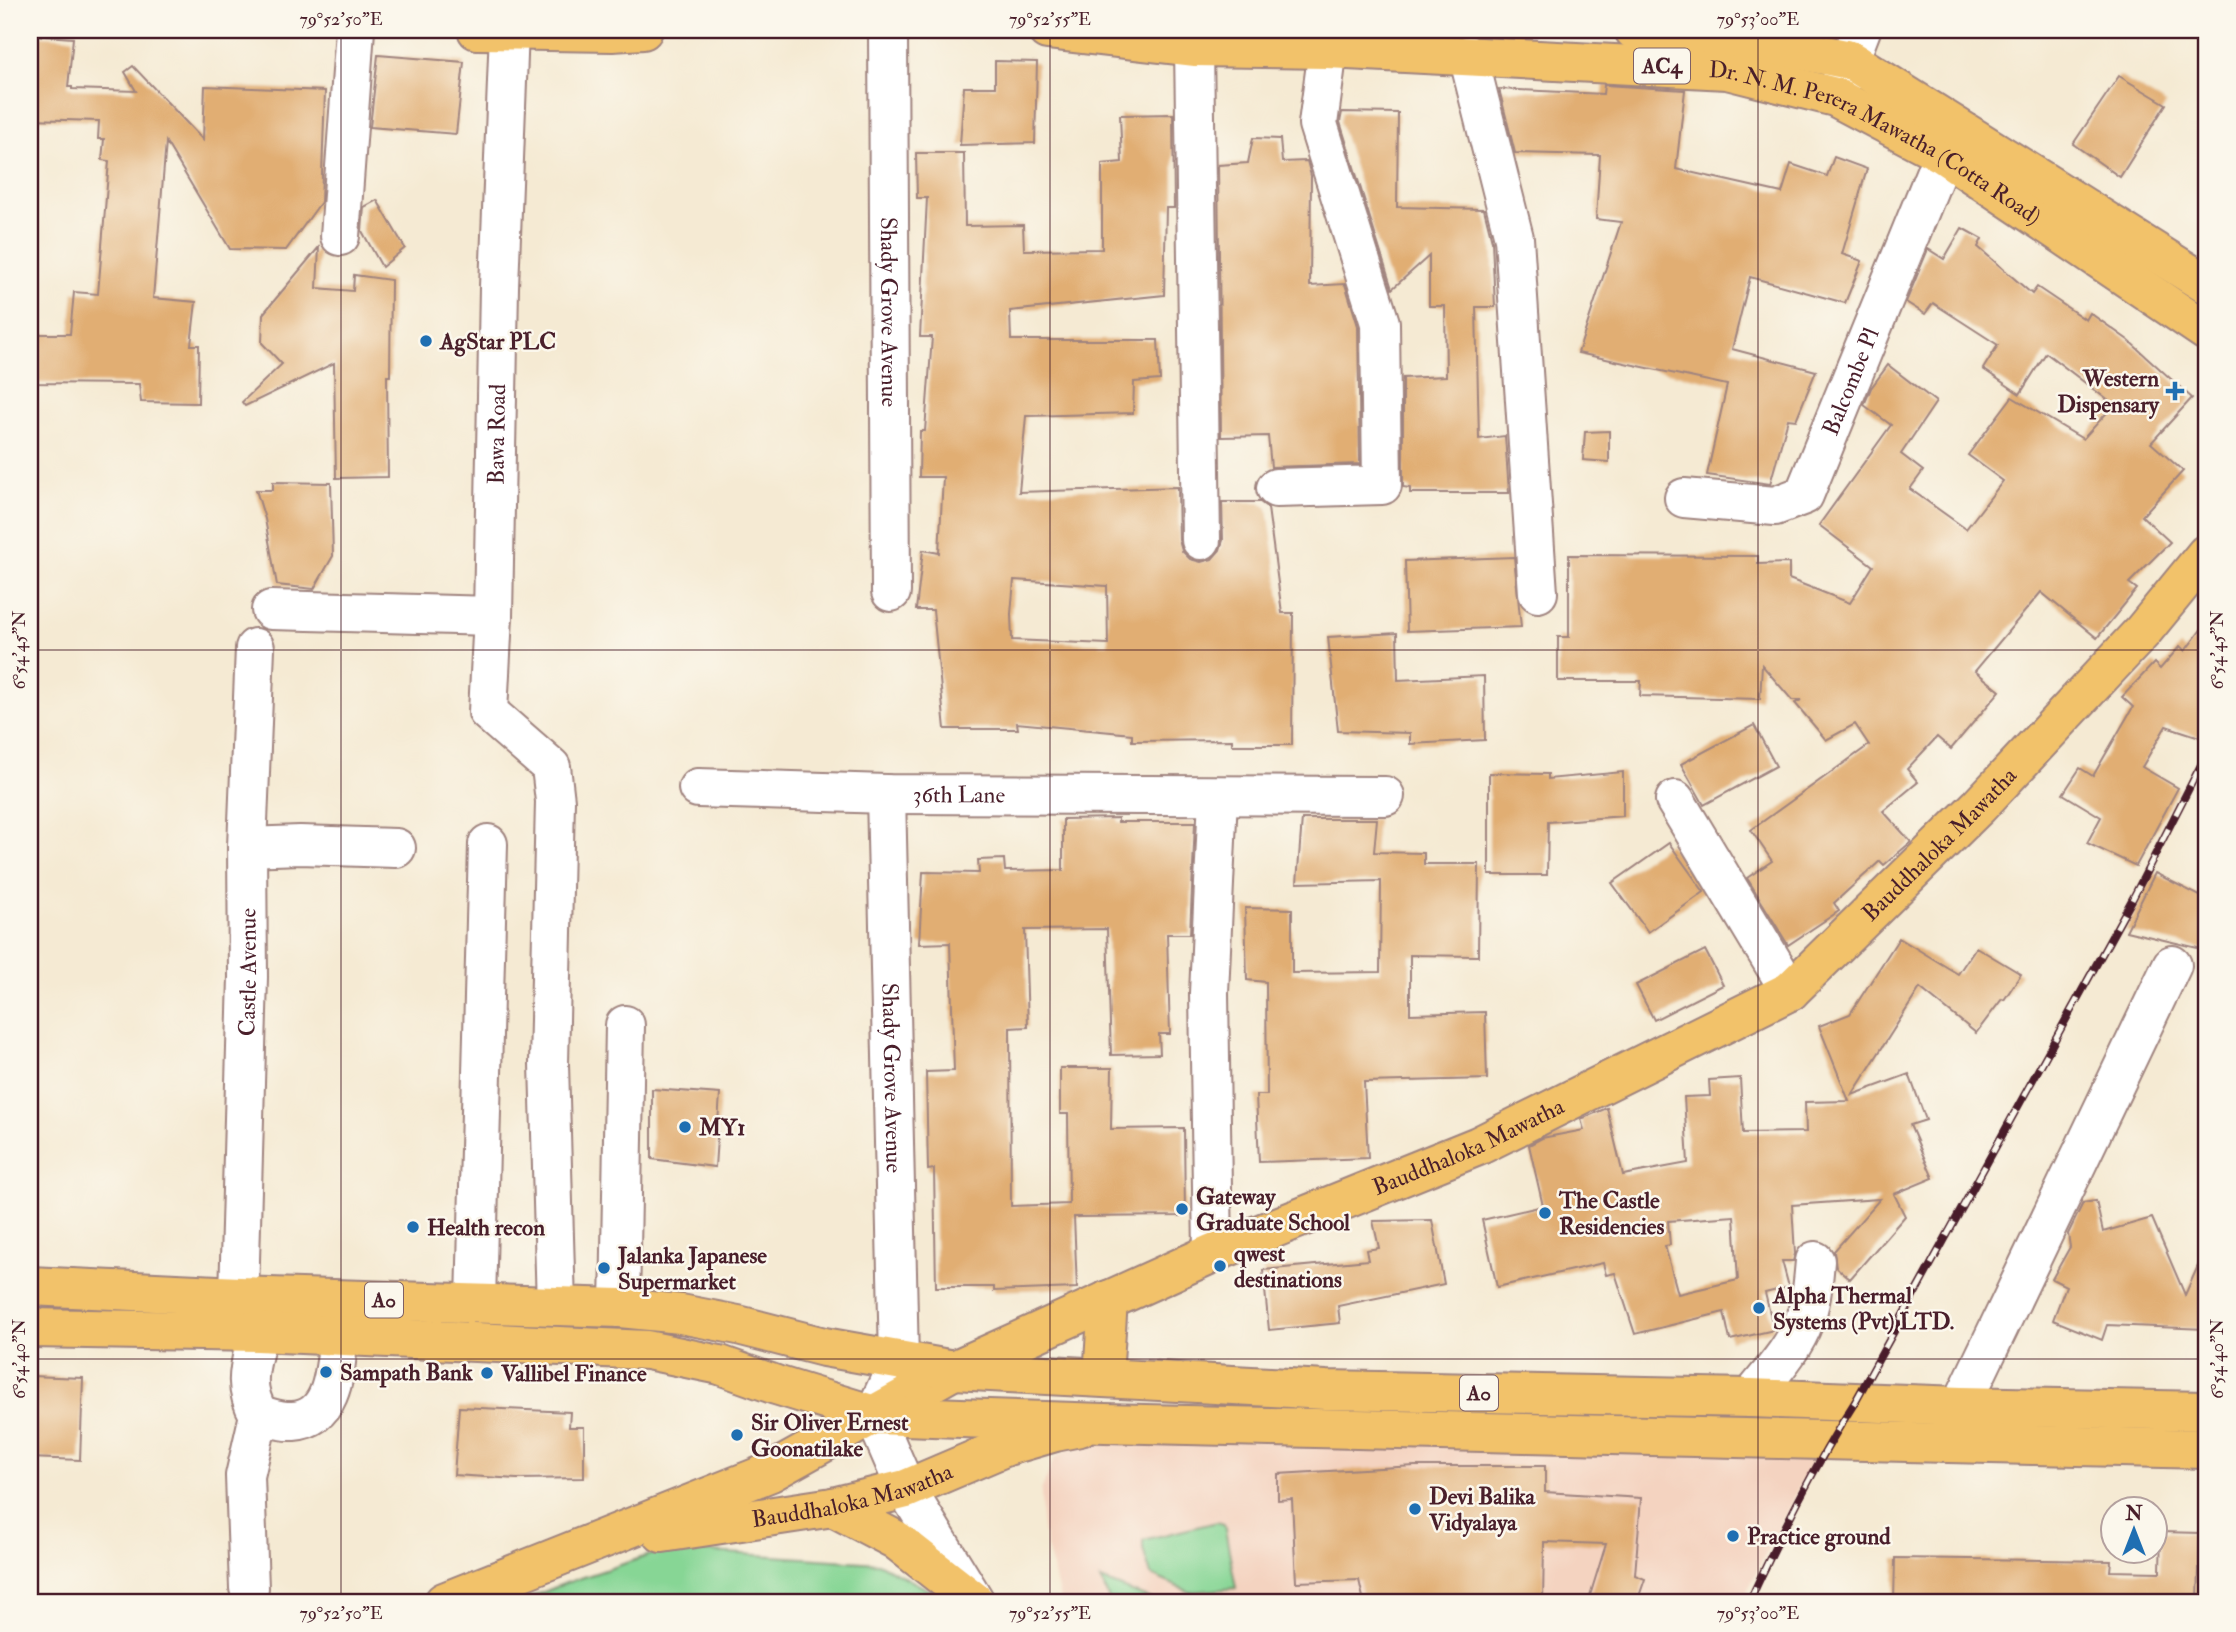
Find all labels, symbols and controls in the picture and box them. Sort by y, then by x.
text: 79°52'50"E [299,8,383,31]
text: 79°52'55"E [1009,8,1091,31]
text: 79°53'00"E [1717,8,1799,31]
road number: AC4 [1634,48,1690,84]
street label: Dr. N. M. Perera Mawatha (Cotta Road) [1708,55,2047,231]
street label: Shady Grove Avenue [874,217,904,408]
street label: Balcombe Pl [1816,324,1886,440]
place label: AgStar PLC [439,327,556,357]
marker: AgStar PLC [418,333,434,349]
place label: Western Dispensary [2057,364,2160,420]
marker: Western Dispensary [2165,381,2185,401]
street label: Bawa Road [481,383,512,485]
text: 6°54'45"N [8,611,31,689]
text: 6°54'45"N [2206,611,2229,689]
street label: Bauddhaloka Mawatha [1856,761,2023,928]
street label: 36th Lane [913,780,1006,809]
street label: Castle Avenue [232,907,263,1037]
street label: Shady Grove Avenue [875,983,909,1174]
street label: Bauddhaloka Mawatha [1368,1091,1569,1202]
place label: MY1 [698,1113,745,1142]
marker: MY1 [677,1119,693,1135]
place label: Gateway Graduate School [1196,1182,1351,1237]
place label: The Castle Residencies [1558,1186,1664,1241]
marker: Gateway Graduate School [1174,1201,1190,1217]
marker: The Castle Residencies [1537,1205,1553,1221]
place label: Health recon [427,1213,545,1242]
marker: Health recon [405,1219,421,1235]
place label: qwest destinations [1234,1239,1342,1294]
place label: Jalanka Japanese Supermarket [617,1241,767,1297]
marker: qwest destinations [1212,1258,1228,1274]
marker: Jalanka Japanese Supermarket [596,1260,612,1276]
place label: Alpha Thermal Systems (Pvt) LTD. [1772,1281,1954,1337]
road number: A0 [365,1282,403,1318]
marker: Alpha Thermal Systems (Pvt) LTD. [1751,1300,1767,1316]
text: 6°54'40"N [8,1319,31,1399]
text: 6°54'40"N [2206,1319,2229,1399]
place label: Sampath Bank [340,1358,474,1388]
place label: Vallibel Finance [500,1359,647,1388]
marker: Sampath Bank [318,1364,334,1380]
marker: Vallibel Finance [479,1365,495,1381]
road number: A0 [1460,1376,1498,1410]
place label: Sir Oliver Ernest Goonatilake [751,1408,909,1463]
marker: Sir Oliver Ernest Goonatilake [729,1427,745,1443]
street label: Bauddhaloka Mawatha [750,1457,958,1534]
place label: Devi Balika Vidyalaya [1428,1482,1537,1538]
north arrow [2100,1496,2170,1566]
marker: Devi Balika Vidyalaya [1407,1501,1423,1517]
text: N [2124,1502,2143,1526]
place label: Practice ground [1747,1522,1891,1552]
marker: Practice ground [1725,1528,1741,1544]
text: 79°52'50"E [299,1602,383,1625]
text: 79°52'55"E [1009,1602,1091,1625]
text: 79°53'00"E [1717,1602,1799,1625]

